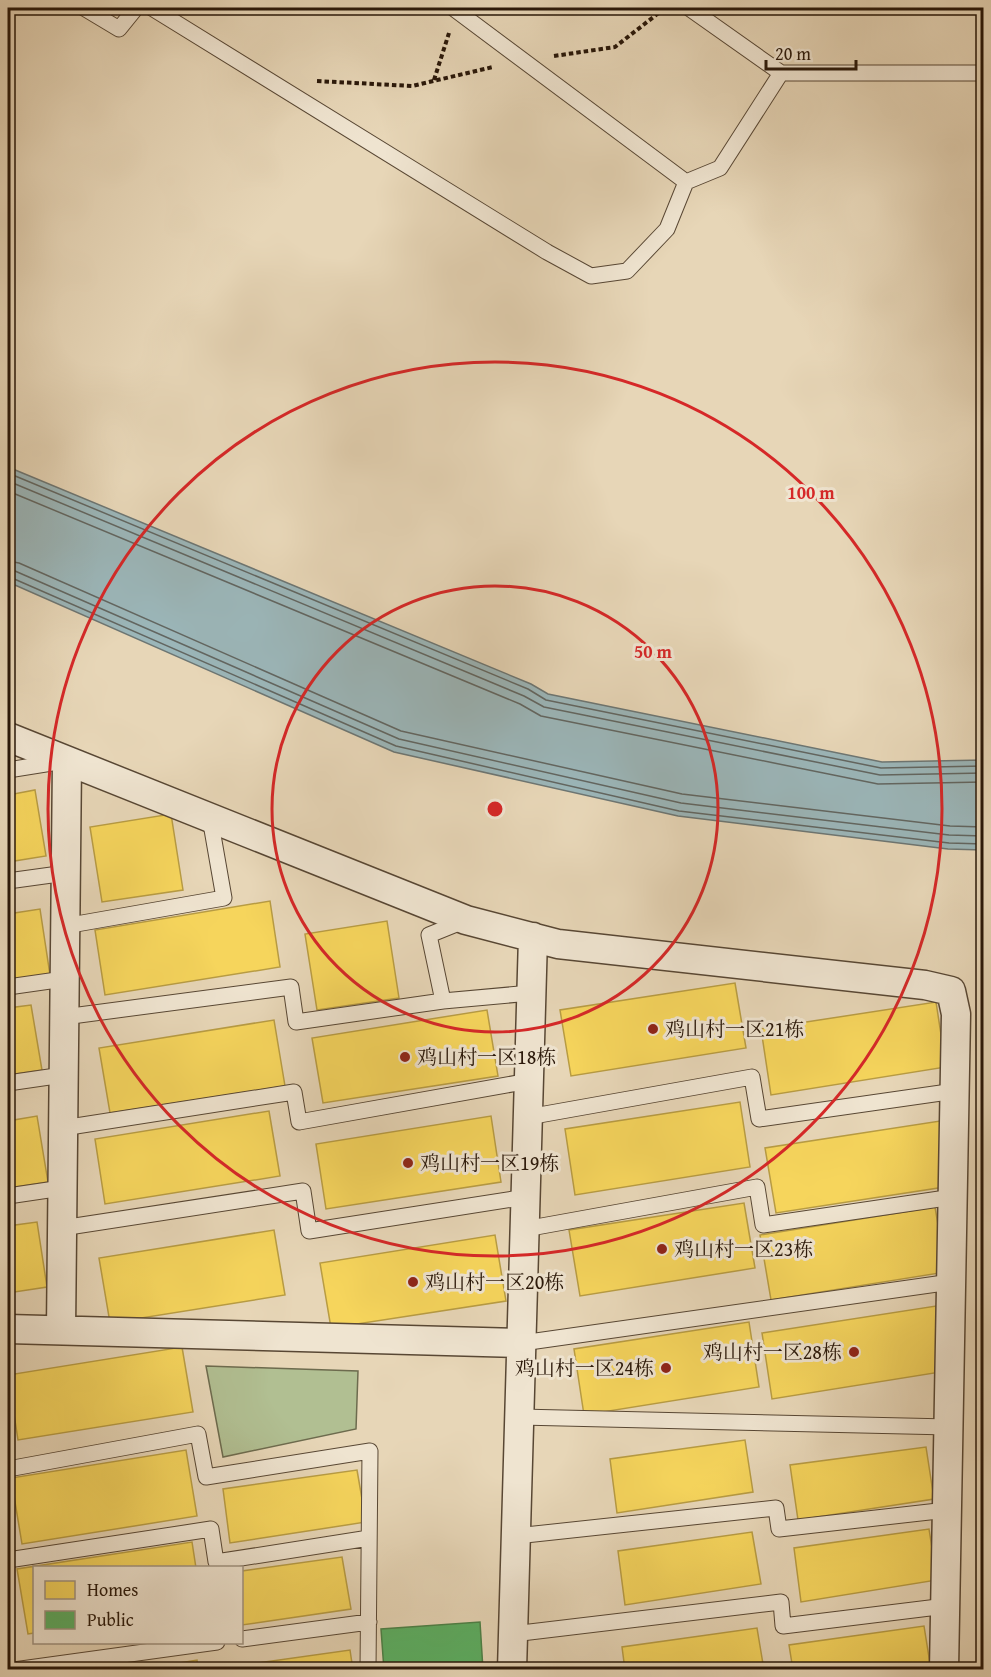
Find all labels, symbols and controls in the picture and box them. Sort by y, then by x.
scale bar [766,33,856,71]
text: 20 m [775,40,811,67]
text: 100 m [787,479,835,506]
text: 50 m [634,638,673,665]
centre of rings [485,799,505,819]
place label: 鸡山村一区21栋 [665,1014,804,1043]
marker: 鸡山村一区21栋 [646,1022,660,1036]
place label: 鸡山村一区18栋 [417,1042,556,1071]
marker: 鸡山村一区18栋 [398,1050,412,1064]
place label: 鸡山村一区19栋 [420,1148,559,1177]
marker: 鸡山村一区19栋 [401,1156,415,1170]
place label: 鸡山村一区23栋 [674,1234,813,1263]
marker: 鸡山村一区23栋 [655,1242,669,1256]
place label: 鸡山村一区20栋 [425,1267,564,1296]
marker: 鸡山村一区20栋 [406,1275,420,1289]
place label: 鸡山村一区28栋 [703,1337,842,1366]
marker: 鸡山村一区28栋 [847,1345,861,1359]
place label: 鸡山村一区24栋 [515,1353,654,1382]
marker: 鸡山村一区24栋 [659,1361,673,1375]
legend [33,1566,243,1644]
text: Homes [87,1576,138,1603]
text: Public [87,1606,134,1633]

